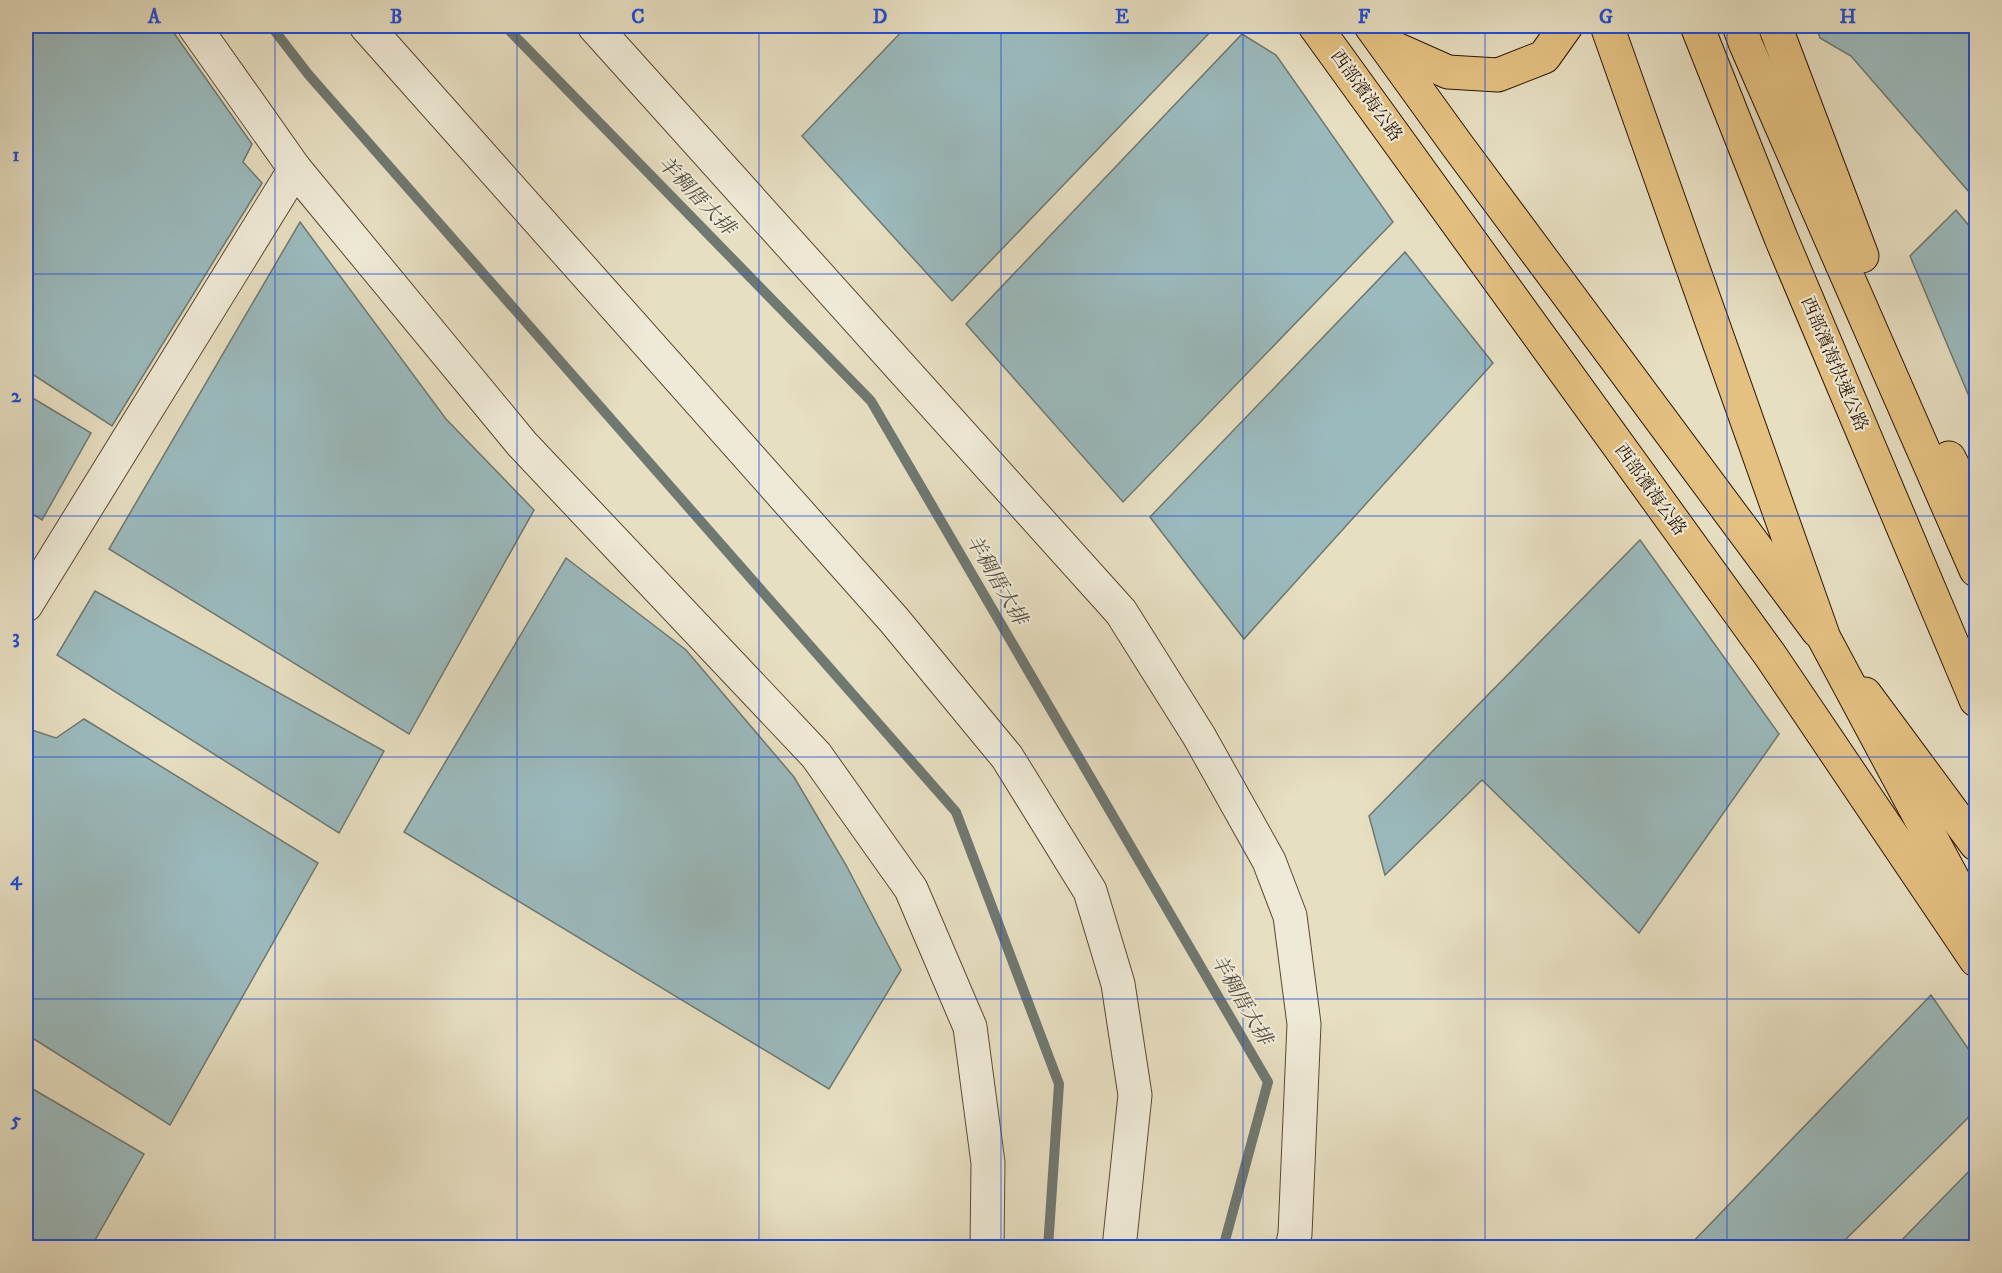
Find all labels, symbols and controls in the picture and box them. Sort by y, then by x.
text: A [147,5,162,30]
text: B [390,5,402,30]
text: C [631,5,645,30]
text: D [873,5,888,30]
text: E [1115,5,1129,30]
text: F [1358,5,1371,30]
text: G [1599,5,1613,30]
text: H [1840,5,1857,30]
street label: 西部濱海公路 [1325,46,1407,146]
text: 1 [12,143,20,168]
water label: 羊稠厝大排 [652,151,742,243]
street label: 西部濱海快速公路 [1796,293,1872,435]
text: 2 [11,384,22,409]
street label: 西部濱海公路 [1609,440,1691,540]
water label: 羊稠厝大排 [960,530,1033,632]
text: 3 [12,625,20,650]
text: 4 [10,867,23,892]
water label: 羊稠厝大排 [1205,950,1278,1052]
text: 5 [10,1108,21,1133]

